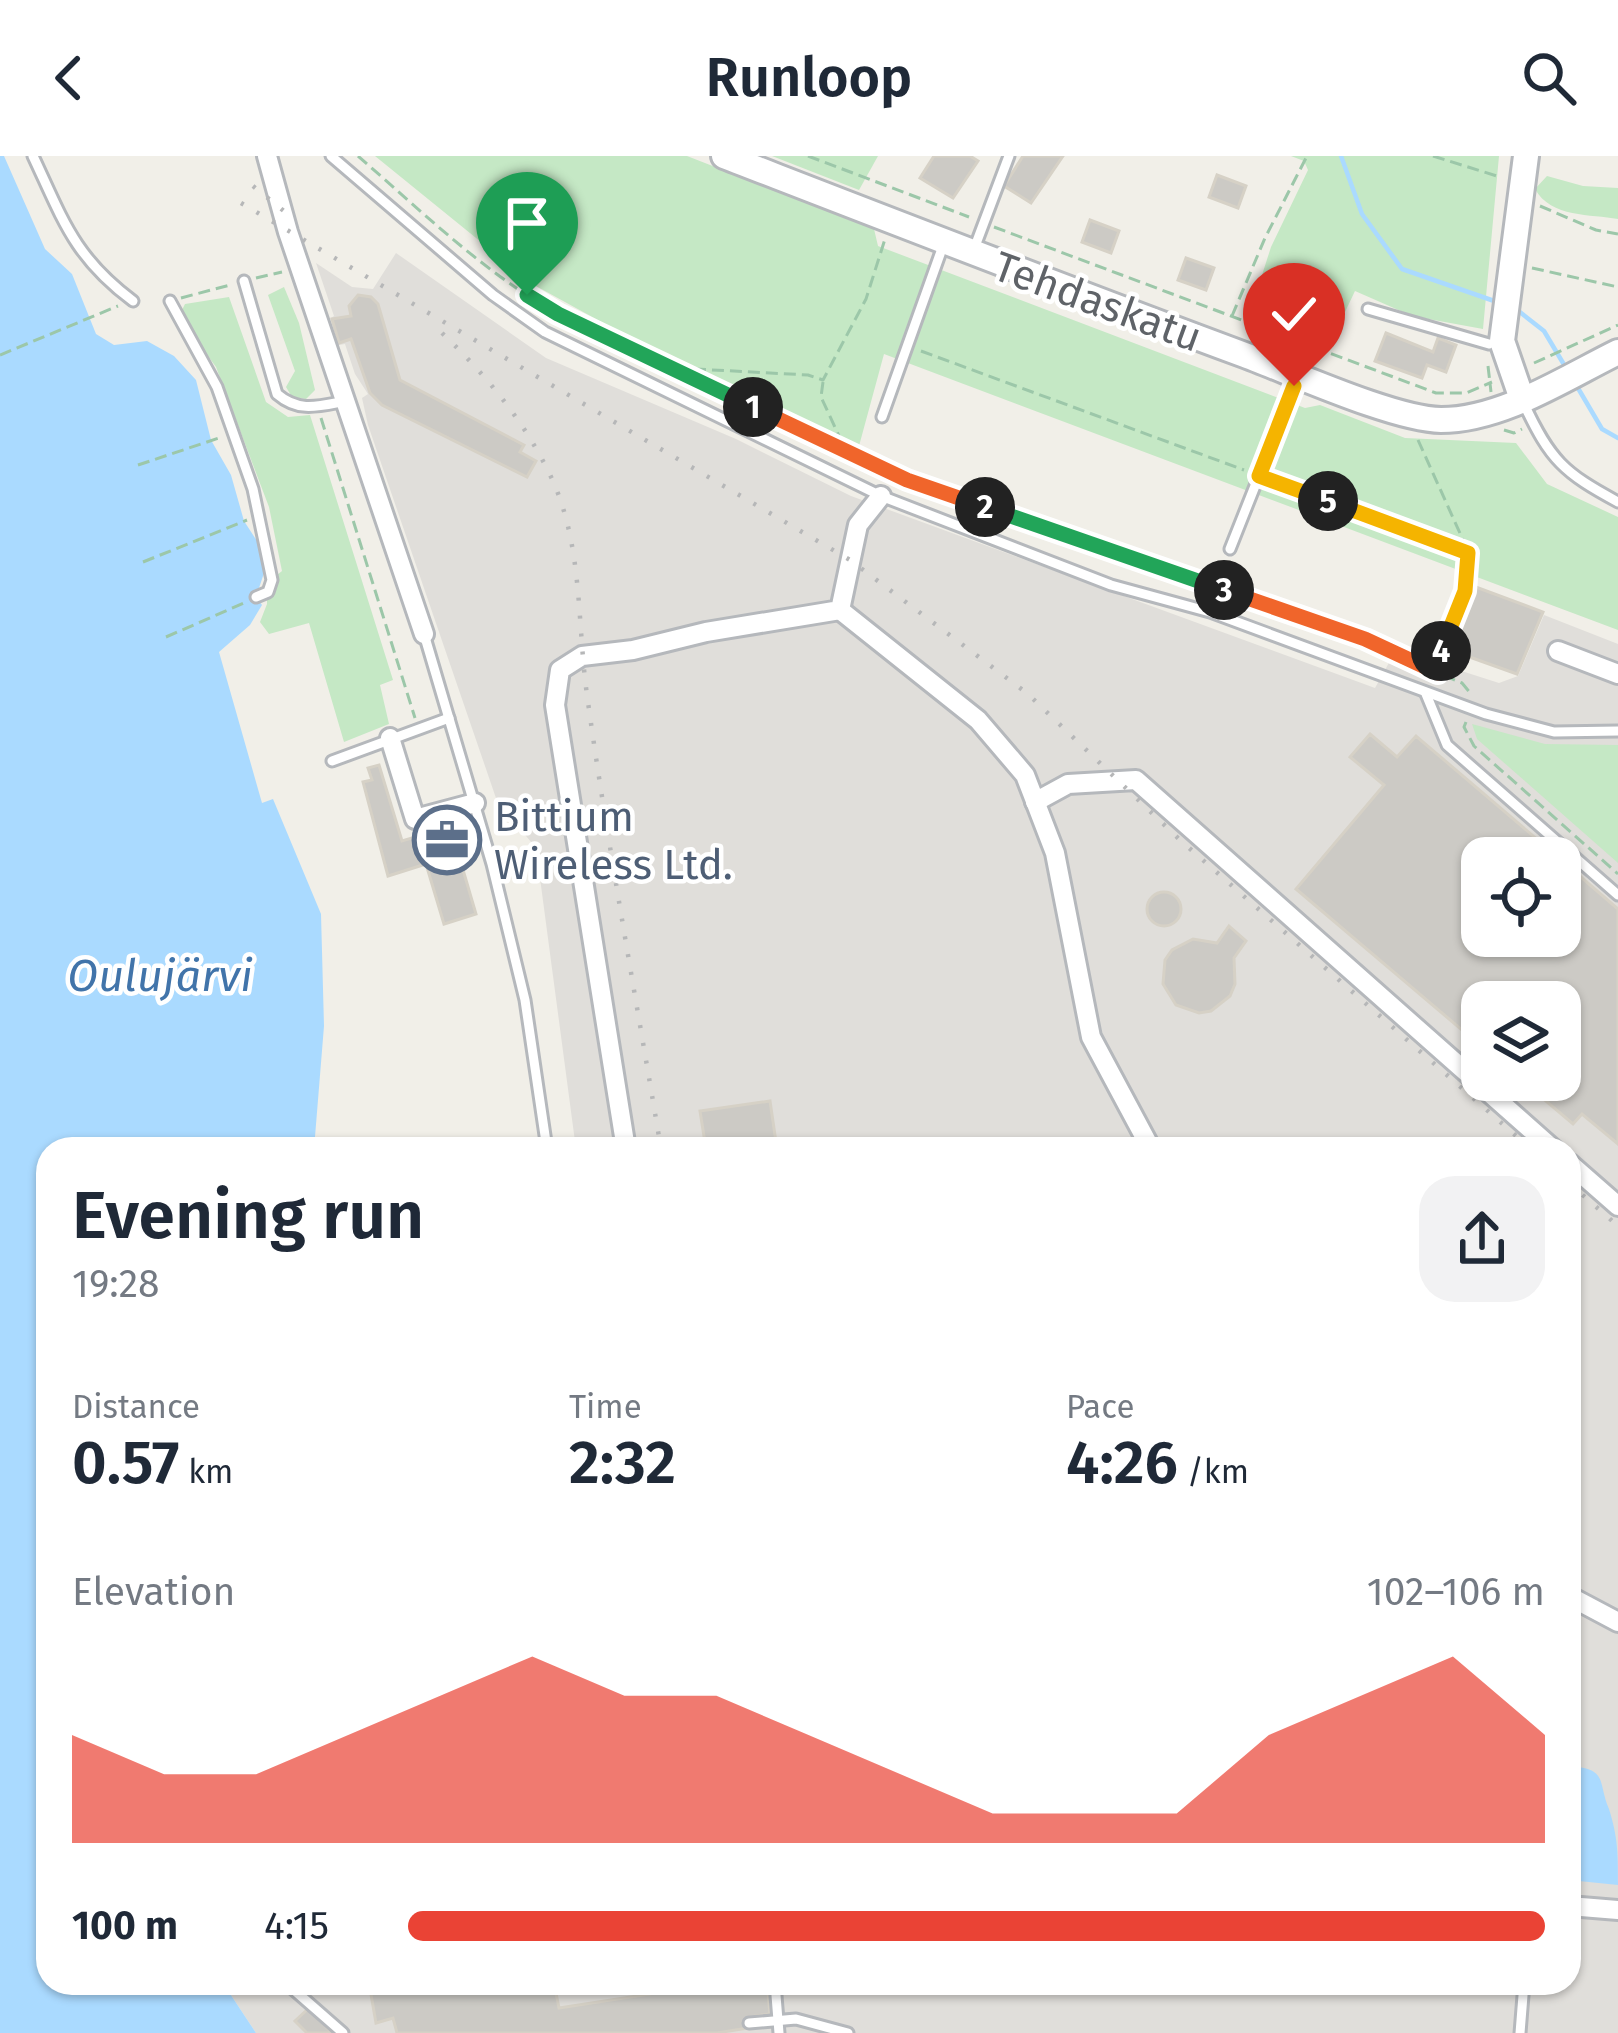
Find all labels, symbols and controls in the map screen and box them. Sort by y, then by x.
icon: back [36,45,102,111]
icon: search [1516,45,1582,111]
text: Runloop [706,46,912,110]
pin [476,172,578,295]
icon: arrive [494,190,560,256]
street label: Tehdaskatu [987,241,1208,363]
pin [1243,263,1345,386]
icon: check [1261,281,1327,347]
pin: 1 [723,377,783,437]
text: 1 [745,387,761,427]
pin: 5 [1298,471,1358,531]
pin: 2 [955,477,1015,537]
text: 5 [1319,481,1337,521]
text: 2 [976,487,994,527]
pin: 3 [1194,560,1254,620]
text: 3 [1215,570,1233,610]
pin: 4 [1411,621,1471,681]
text: 4 [1432,631,1450,671]
place label: Bittium Wireless Ltd. [494,792,733,890]
office icon: Bittium Wireless Ltd. [412,805,482,875]
map controls [1461,837,1581,1101]
button: locate [1461,837,1581,957]
water label: Oulujärvi [67,949,253,1003]
button: layers [1461,981,1581,1101]
text: Evening run [72,1176,424,1255]
button: share [1419,1176,1545,1302]
text: 19:28 [72,1261,160,1307]
text: Distance [72,1387,200,1427]
text: Time [569,1387,642,1427]
text: Pace [1066,1387,1134,1427]
text: 0.57 [72,1427,179,1499]
text: 2:32 [569,1427,676,1499]
text: 4:26 [1066,1427,1178,1499]
text: km [179,1452,233,1492]
text: /km [1178,1452,1249,1492]
text: Elevation [72,1569,235,1615]
text: 102–106 m [1367,1569,1545,1615]
text: 100 m [72,1903,178,1949]
text: 4:15 [264,1903,329,1949]

